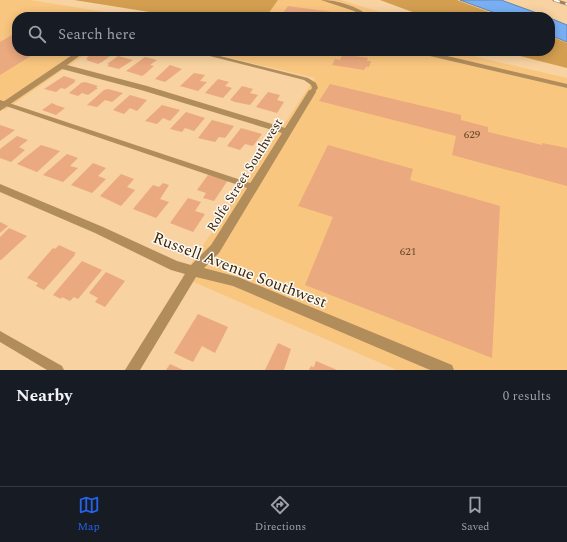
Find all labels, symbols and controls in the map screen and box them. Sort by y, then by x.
search box [12,12,555,56]
icon: search [26,23,48,45]
text: Search here [58,23,136,46]
street label: Rolfe Street Southwest [202,114,288,236]
house number: 629 [464,126,481,143]
street label: Russell Avenue Southwest [150,226,331,314]
house number: 621 [400,243,416,260]
text: Nearby [16,383,72,409]
text: 0 results [503,386,551,406]
tab: Map [78,494,100,535]
tab: Directions [255,494,306,535]
tab: Saved [461,494,489,535]

